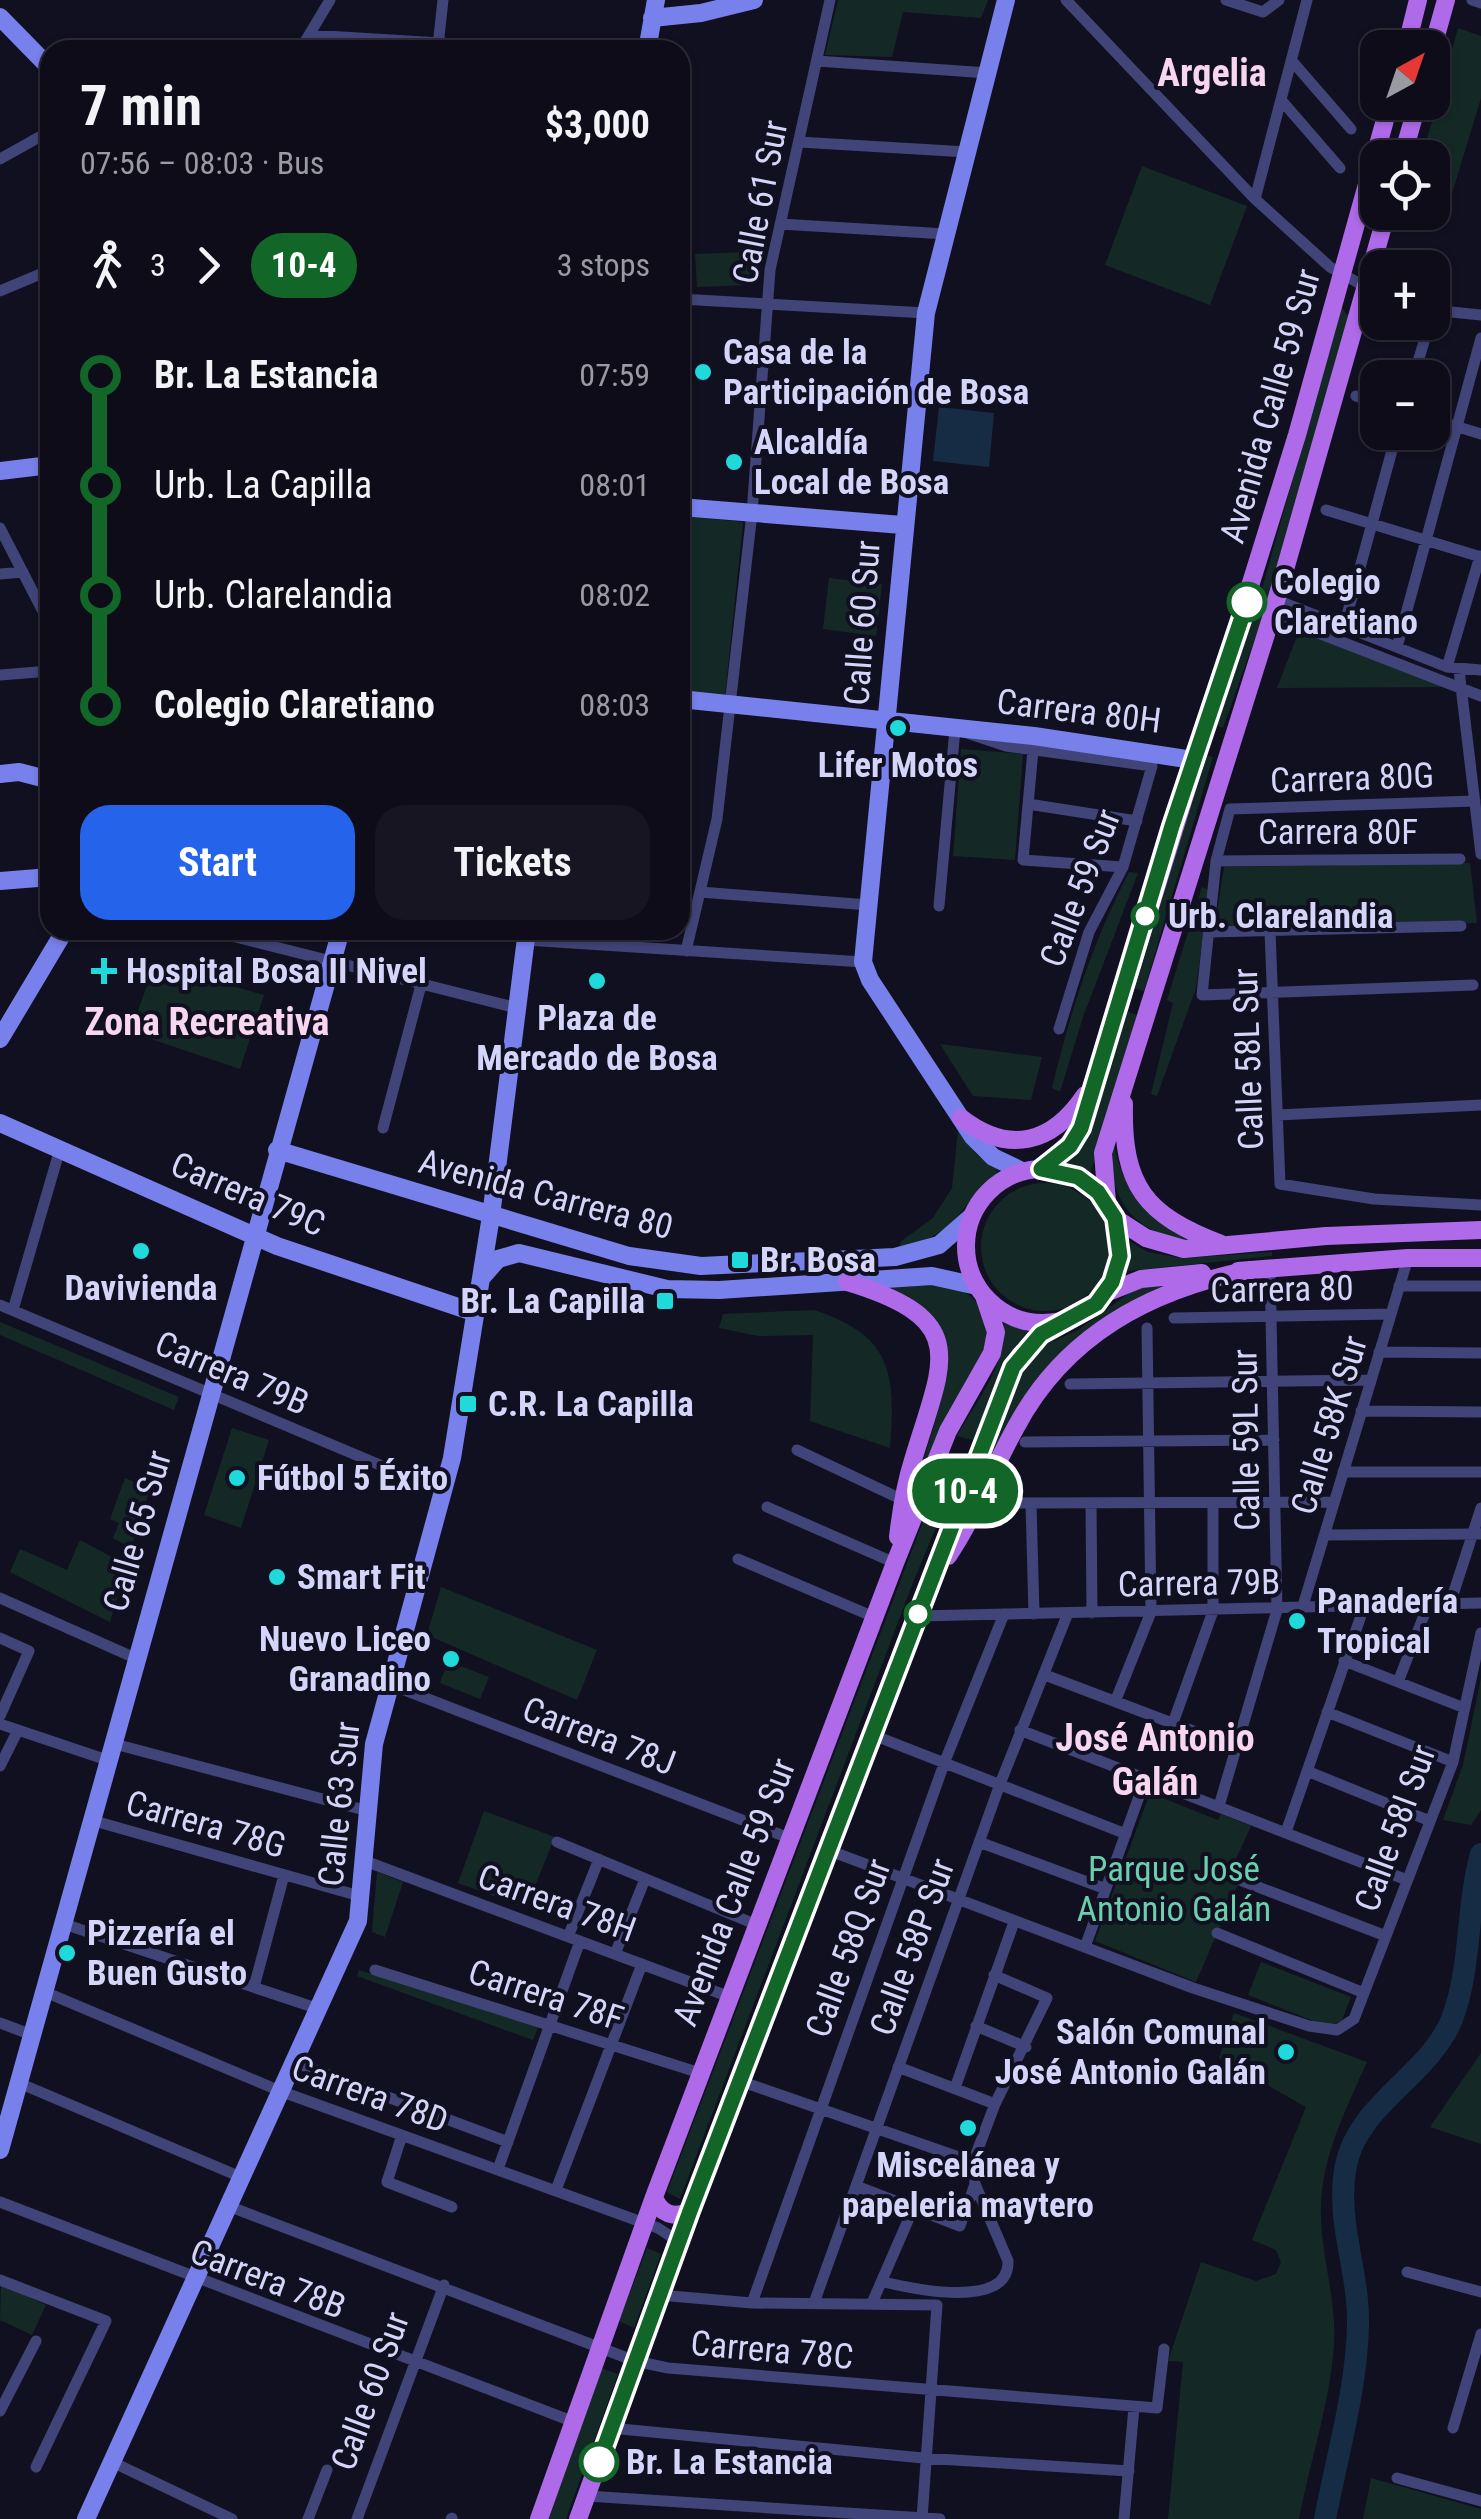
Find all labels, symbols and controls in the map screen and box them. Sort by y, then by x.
north arrow [1360,30,1450,120]
map controls [1360,30,1450,450]
district label: Argelia [1157,51,1267,95]
text: 7 min [80,74,202,138]
text: $3,000 [545,103,650,147]
street label: Calle 61 Sur [725,117,796,287]
button: locate [1360,140,1450,230]
text: 07:56 – 08:03 · Bus [80,144,324,182]
icon: walk [80,238,135,293]
icon: forward [181,238,236,293]
text: 10-4 [271,245,337,286]
text: 3 [150,246,166,284]
text: 3 stops [557,246,650,284]
button: + [1360,250,1450,340]
street label: Avenida Calle 59 Sur [1212,264,1329,548]
place label: Casa de la Participación de Bosa [723,332,1029,413]
text: Br. La Estancia [154,353,378,397]
text: 07:59 [579,356,650,394]
button: − [1360,360,1450,450]
marker: Casa de la Participación de Bosa [692,361,714,383]
place label: Alcaldía Local de Bosa [754,422,949,503]
marker: Alcaldía Local de Bosa [723,451,745,473]
text: Urb. La Capilla [154,463,372,507]
text: 08:01 [579,466,650,504]
street label: Calle 60 Sur [836,539,889,707]
place label: Colegio Claretiano [1274,562,1418,643]
text: Urb. Clarelandia [154,573,393,617]
text: 08:02 [579,576,650,614]
marker: Colegio Claretiano [1228,583,1266,621]
street label: Carrera 80H [995,681,1163,742]
text: Colegio Claretiano [154,683,435,727]
text: 08:03 [579,686,650,724]
marker: Lifer Motos [887,717,909,739]
place label: Lifer Motos [818,745,978,786]
street label: Carrera 80G [1269,755,1435,802]
street label: Calle 59 Sur [1032,804,1129,973]
button: Start [80,805,355,920]
button: Tickets [375,805,650,920]
street label: Carrera 80F [1258,812,1418,853]
place label: Urb. Clarelandia [1168,896,1394,937]
marker: Urb. Clarelandia [1132,903,1158,929]
place label: Hospital Bosa II Nivel [126,951,427,992]
marker: Hospital Bosa II Nivel [91,958,117,984]
street label: Calle 58L Sur [1225,967,1272,1151]
marker: Plaza de Mercado de Bosa [586,970,608,992]
place label: Plaza de Mercado de Bosa [476,998,718,1079]
district label: Zona Recreativa [85,1000,329,1044]
street label: Avenida Carrera 80 [415,1141,677,1248]
street label: Carrera 79C [165,1144,331,1245]
marker: Davivienda [130,1240,152,1262]
place label: Br. Bosa [760,1240,876,1281]
marker: Br. Bosa [729,1249,751,1271]
place label: Davivienda [65,1268,217,1309]
street label: Carrera 80 [1210,1268,1354,1311]
place label: Br. La Capilla [460,1281,645,1322]
marker: Br. La Capilla [654,1290,676,1312]
street label: Carrera 79B [149,1323,315,1424]
street label: Calle 58K Sur [1283,1331,1376,1519]
street label: Calle 59L Sur [1224,1349,1269,1531]
place label: C.R. La Capilla [488,1384,694,1425]
marker: C.R. La Capilla [457,1393,479,1415]
street label: Calle 65 Sur [95,1446,180,1616]
place label: Fútbol 5 Éxito [257,1458,448,1499]
line badge: 10-4 [895,1458,1035,1524]
marker: Fútbol 5 Éxito [226,1467,248,1489]
text: 10-4 [932,1471,998,1512]
place label: Smart Fit [297,1557,426,1598]
street label: Carrera 79B [1117,1562,1281,1605]
marker: Smart Fit [266,1566,288,1588]
place label: Panadería Tropical [1317,1581,1458,1662]
unlabelled marker [905,1601,931,1627]
marker: Panadería Tropical [1286,1610,1308,1632]
place label: Nuevo Liceo Granadino [259,1619,431,1700]
marker: Nuevo Liceo Granadino [440,1648,462,1670]
street label: Carrera 78J [517,1689,681,1784]
district label: José Antonio Galán [1055,1716,1255,1804]
street label: Calle 63 Sur [310,1720,369,1888]
street label: Calle 58I Sur [1346,1739,1445,1917]
street label: Avenida Calle 59 Sur [665,1753,804,2032]
street label: Carrera 78G [121,1782,290,1867]
park label: Parque José Antonio Galán [1077,1849,1271,1930]
street label: Calle 58P Sur [862,1853,963,2041]
street label: Calle 58Q Sur [797,1854,900,2043]
street label: Carrera 78H [472,1856,641,1951]
place label: Pizzería el Buen Gusto [87,1913,247,1994]
marker: Pizzería el Buen Gusto [56,1942,78,1964]
street label: Carrera 78F [463,1951,628,2040]
place label: Salón Comunal José Antonio Galán [995,2012,1266,2093]
marker: Salón Comunal José Antonio Galán [1275,2041,1297,2063]
street label: Carrera 78D [286,2047,454,2142]
marker: Miscelánea y papeleria maytero [957,2117,979,2139]
place label: Miscelánea y papeleria maytero [842,2145,1094,2226]
street label: Carrera 78B [185,2231,351,2328]
street label: Calle 60 Sur [323,2306,418,2476]
street label: Carrera 78C [689,2323,855,2378]
place label: Br. La Estancia [626,2442,833,2483]
marker: Br. La Estancia [580,2443,618,2481]

